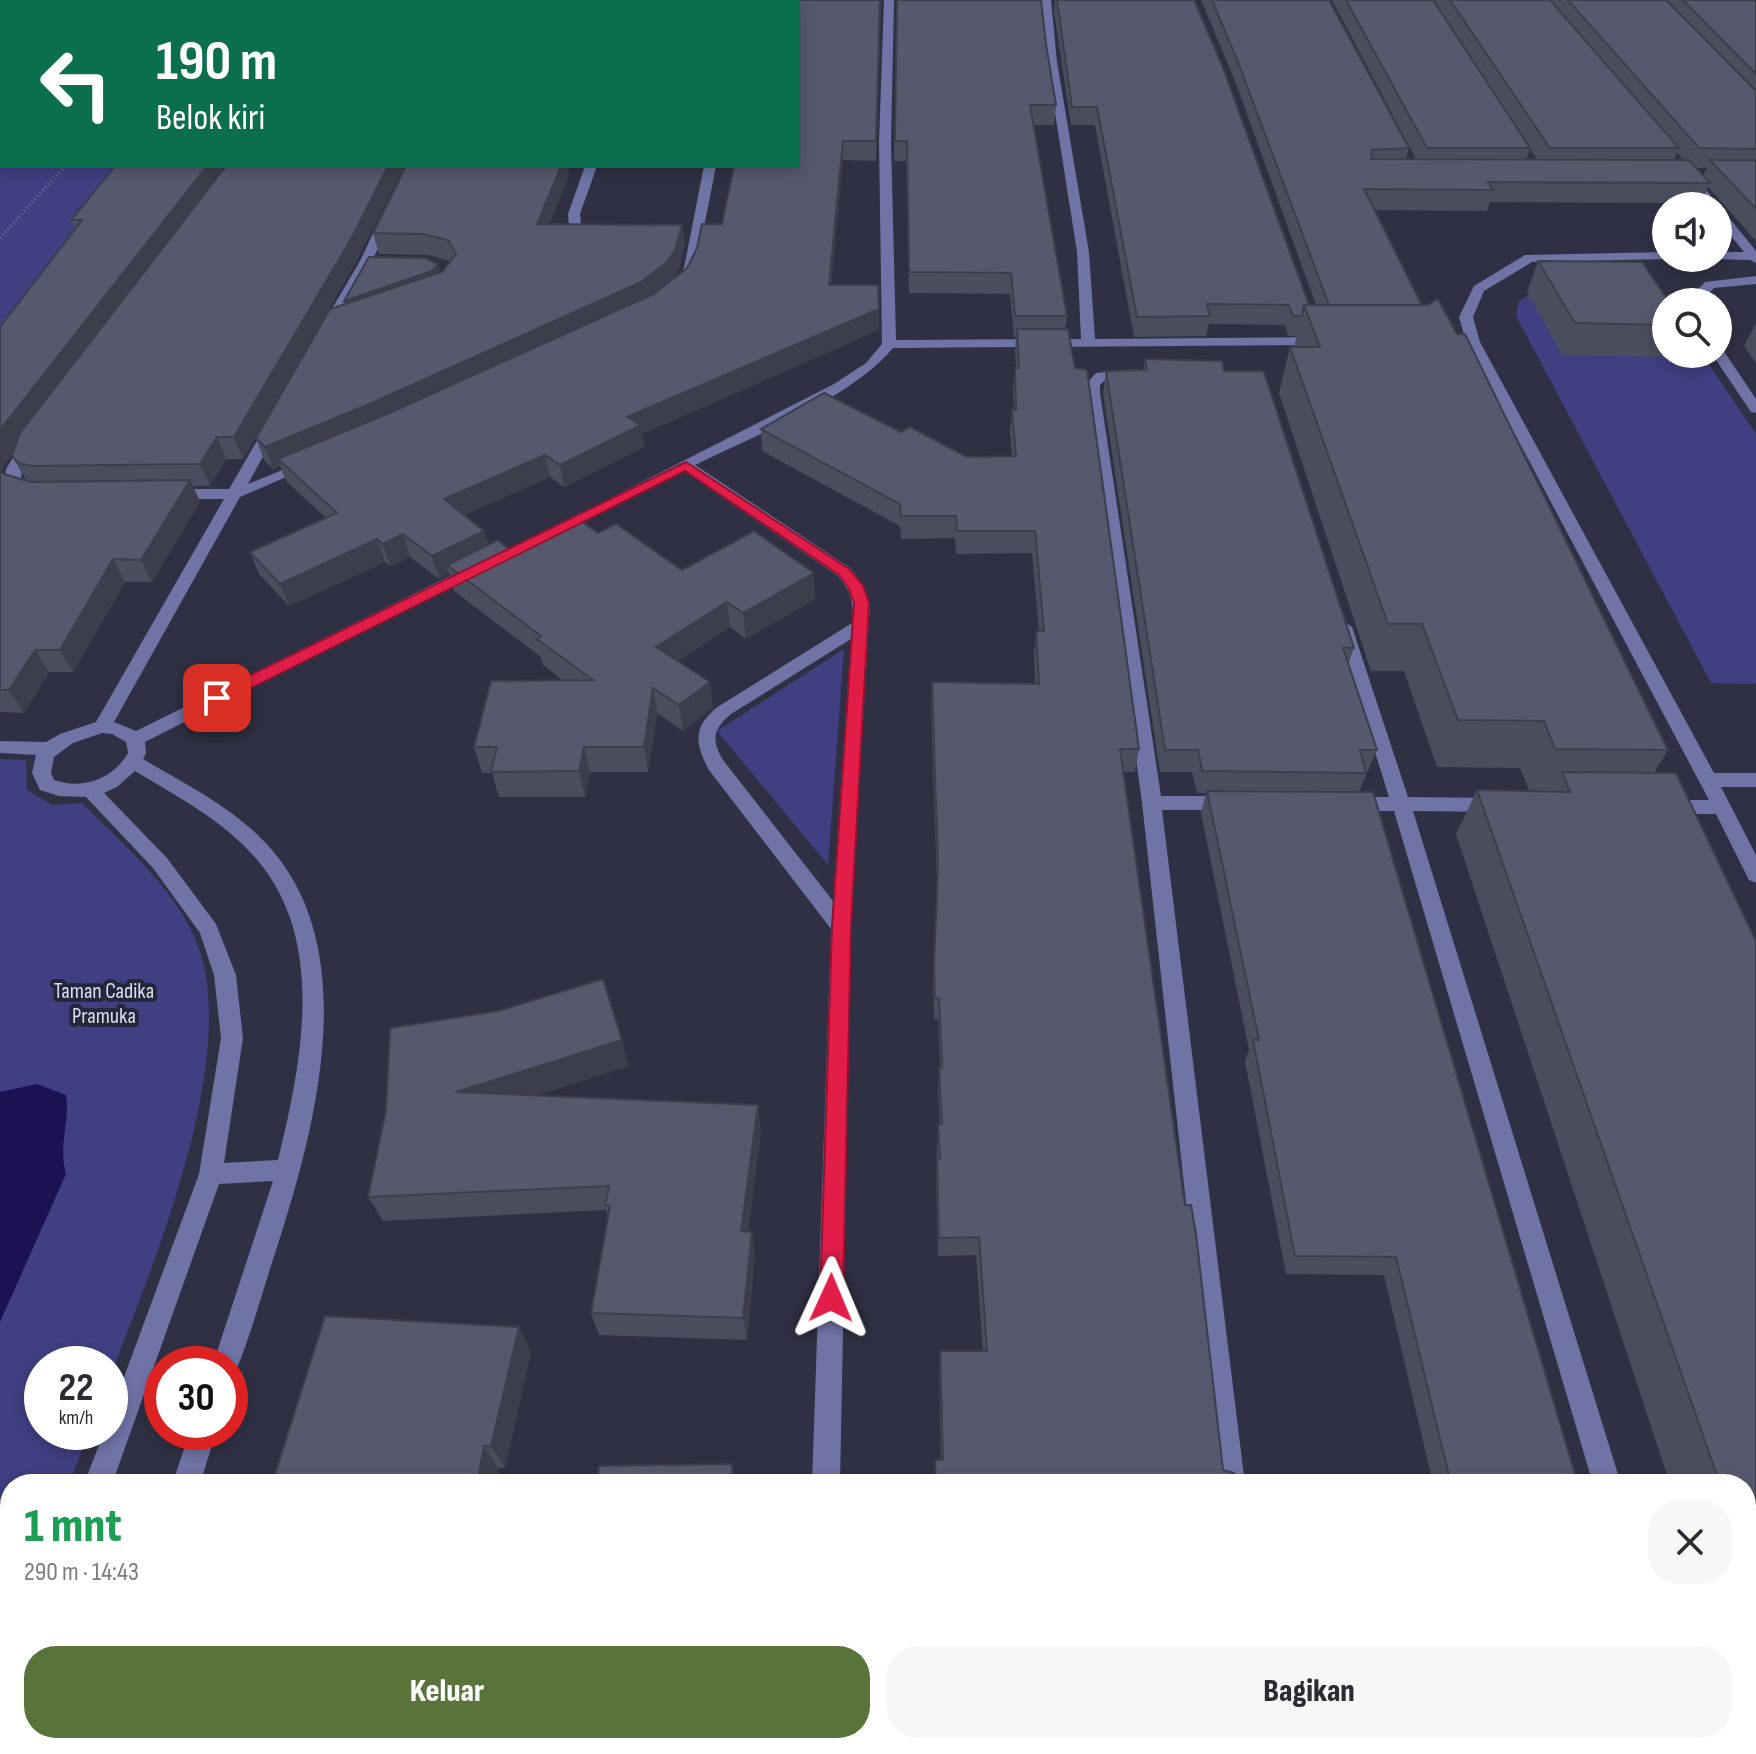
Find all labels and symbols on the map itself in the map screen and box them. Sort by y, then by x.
pin [183,664,251,732]
park label: Taman Cadika Pramuka [54,978,154,1030]
position arrow [789,1256,873,1340]
speed limit sign: 30 [144,1346,248,1450]

